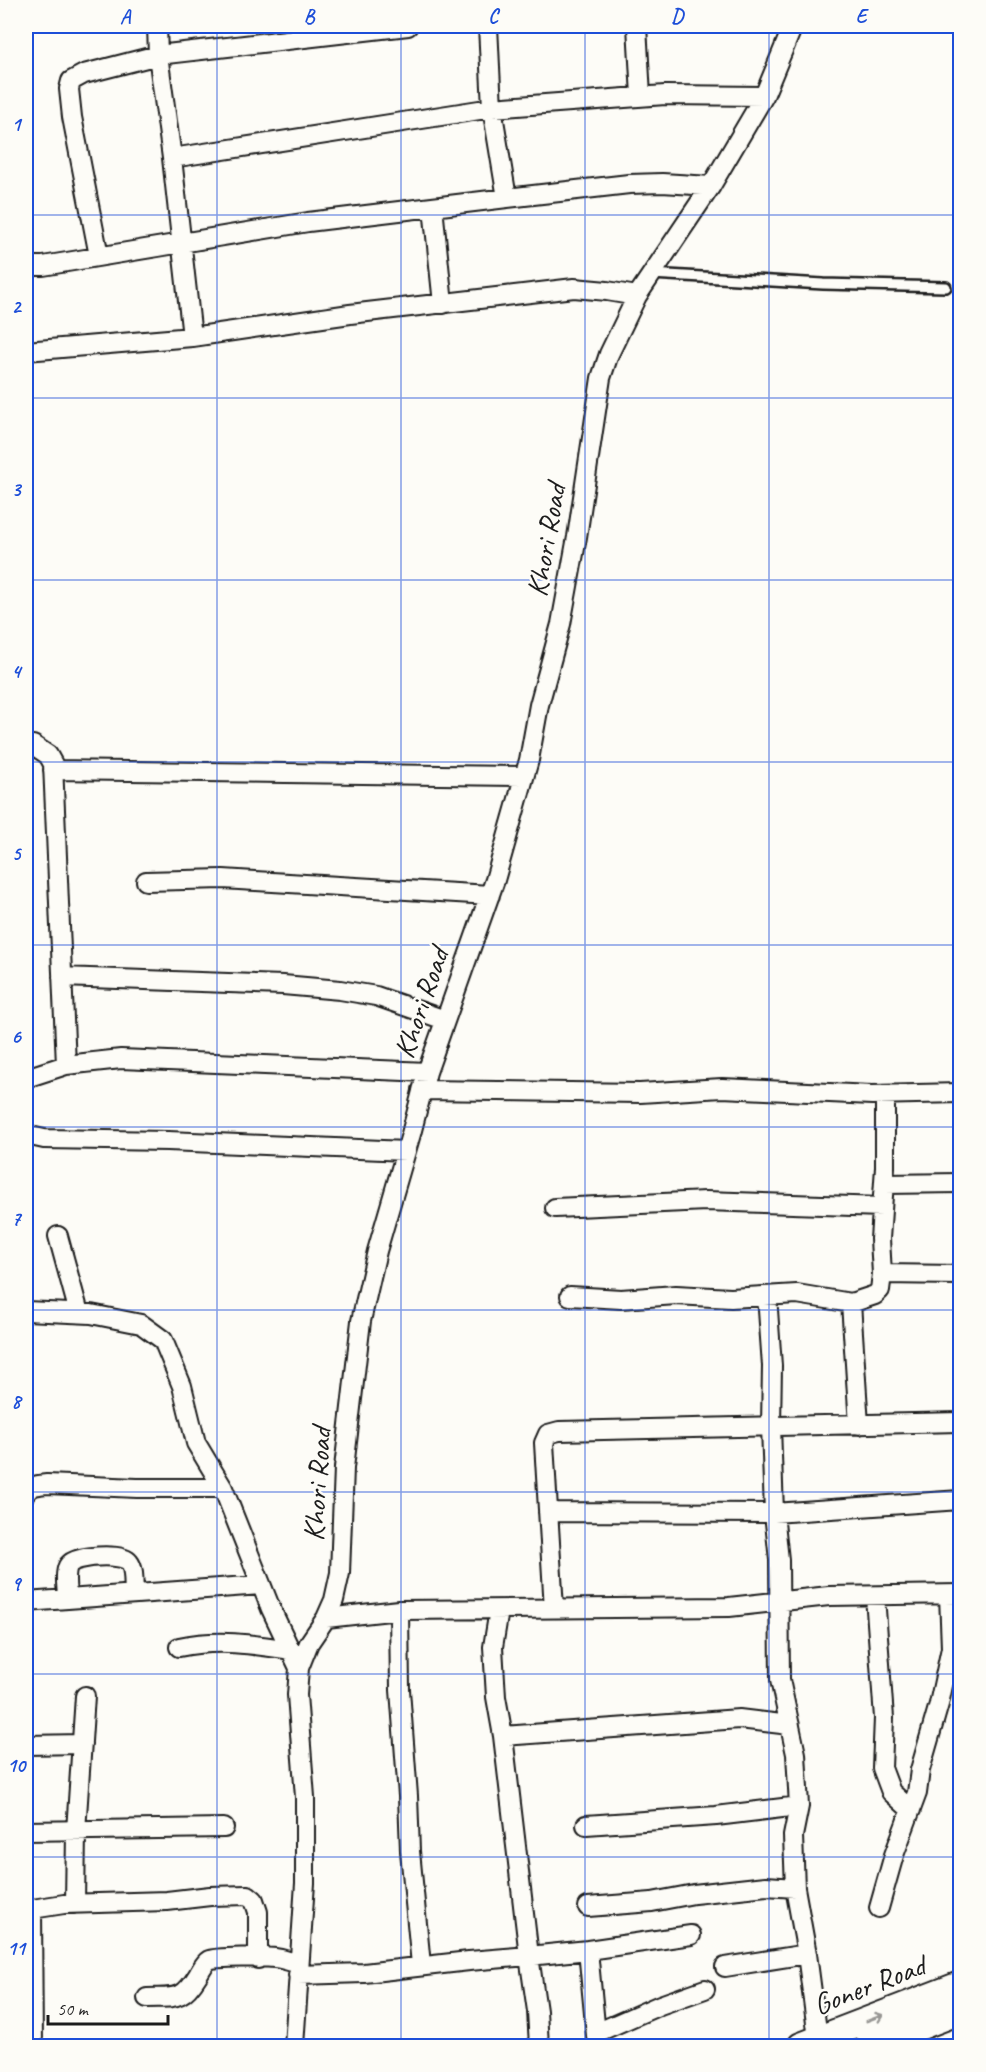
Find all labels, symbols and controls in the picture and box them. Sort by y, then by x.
text: A [120,4,132,29]
text: B [304,4,316,29]
text: C [488,4,500,29]
text: D [671,4,685,29]
text: E [856,4,870,29]
text: 1 [12,112,23,137]
text: 2 [12,294,23,319]
street label: Khori Road [517,476,575,599]
text: 3 [12,477,23,502]
text: 4 [12,659,24,684]
text: 5 [12,841,23,866]
street label: Khori Road [385,939,459,1063]
text: 6 [11,1024,22,1049]
text: 7 [12,1206,23,1231]
text: 8 [12,1389,24,1414]
street label: Khori Road [294,1422,340,1542]
text: 9 [12,1571,23,1596]
text: 10 [7,1753,27,1778]
text: 11 [7,1936,27,1961]
street label: Goner Road [808,1945,934,2024]
scale bar [48,1988,168,2026]
text: 50 m [57,1998,90,2020]
one-way arrow [865,2012,884,2023]

